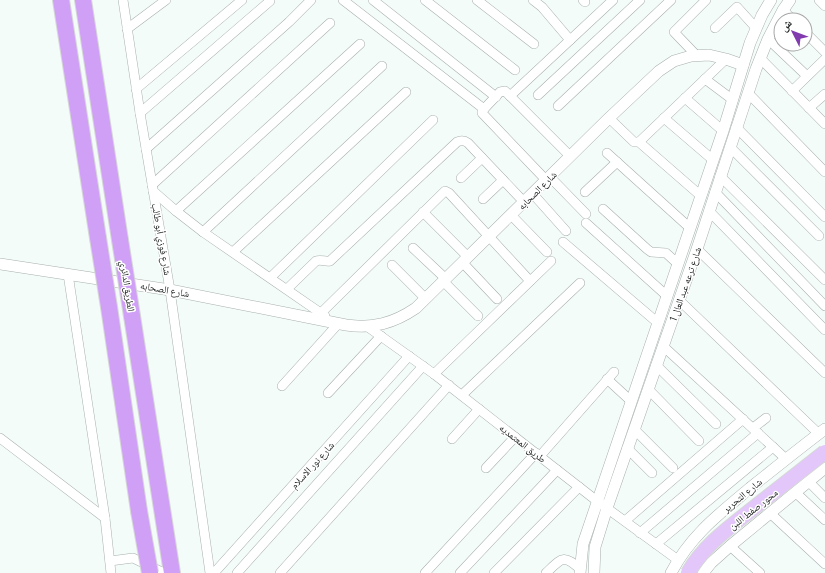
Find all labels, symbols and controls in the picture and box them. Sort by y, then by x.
north arrow [773,12,813,52]
text: ش [776,15,796,35]
street label: شارع الصحابه [514,167,560,213]
street label: شارع فوزي أبو طالب [147,202,175,277]
street label: شارع ترعه عبد العال 1 [666,245,704,323]
street label: الطريق الدائري [116,260,139,313]
street label: شارع الصحابه [139,278,191,300]
street label: طريق المعتمديه [497,420,550,466]
street label: شارع نور الاسلام [287,438,338,492]
street label: شارع التحرير [718,474,765,516]
street label: محور صفط اللبن [725,485,781,533]

